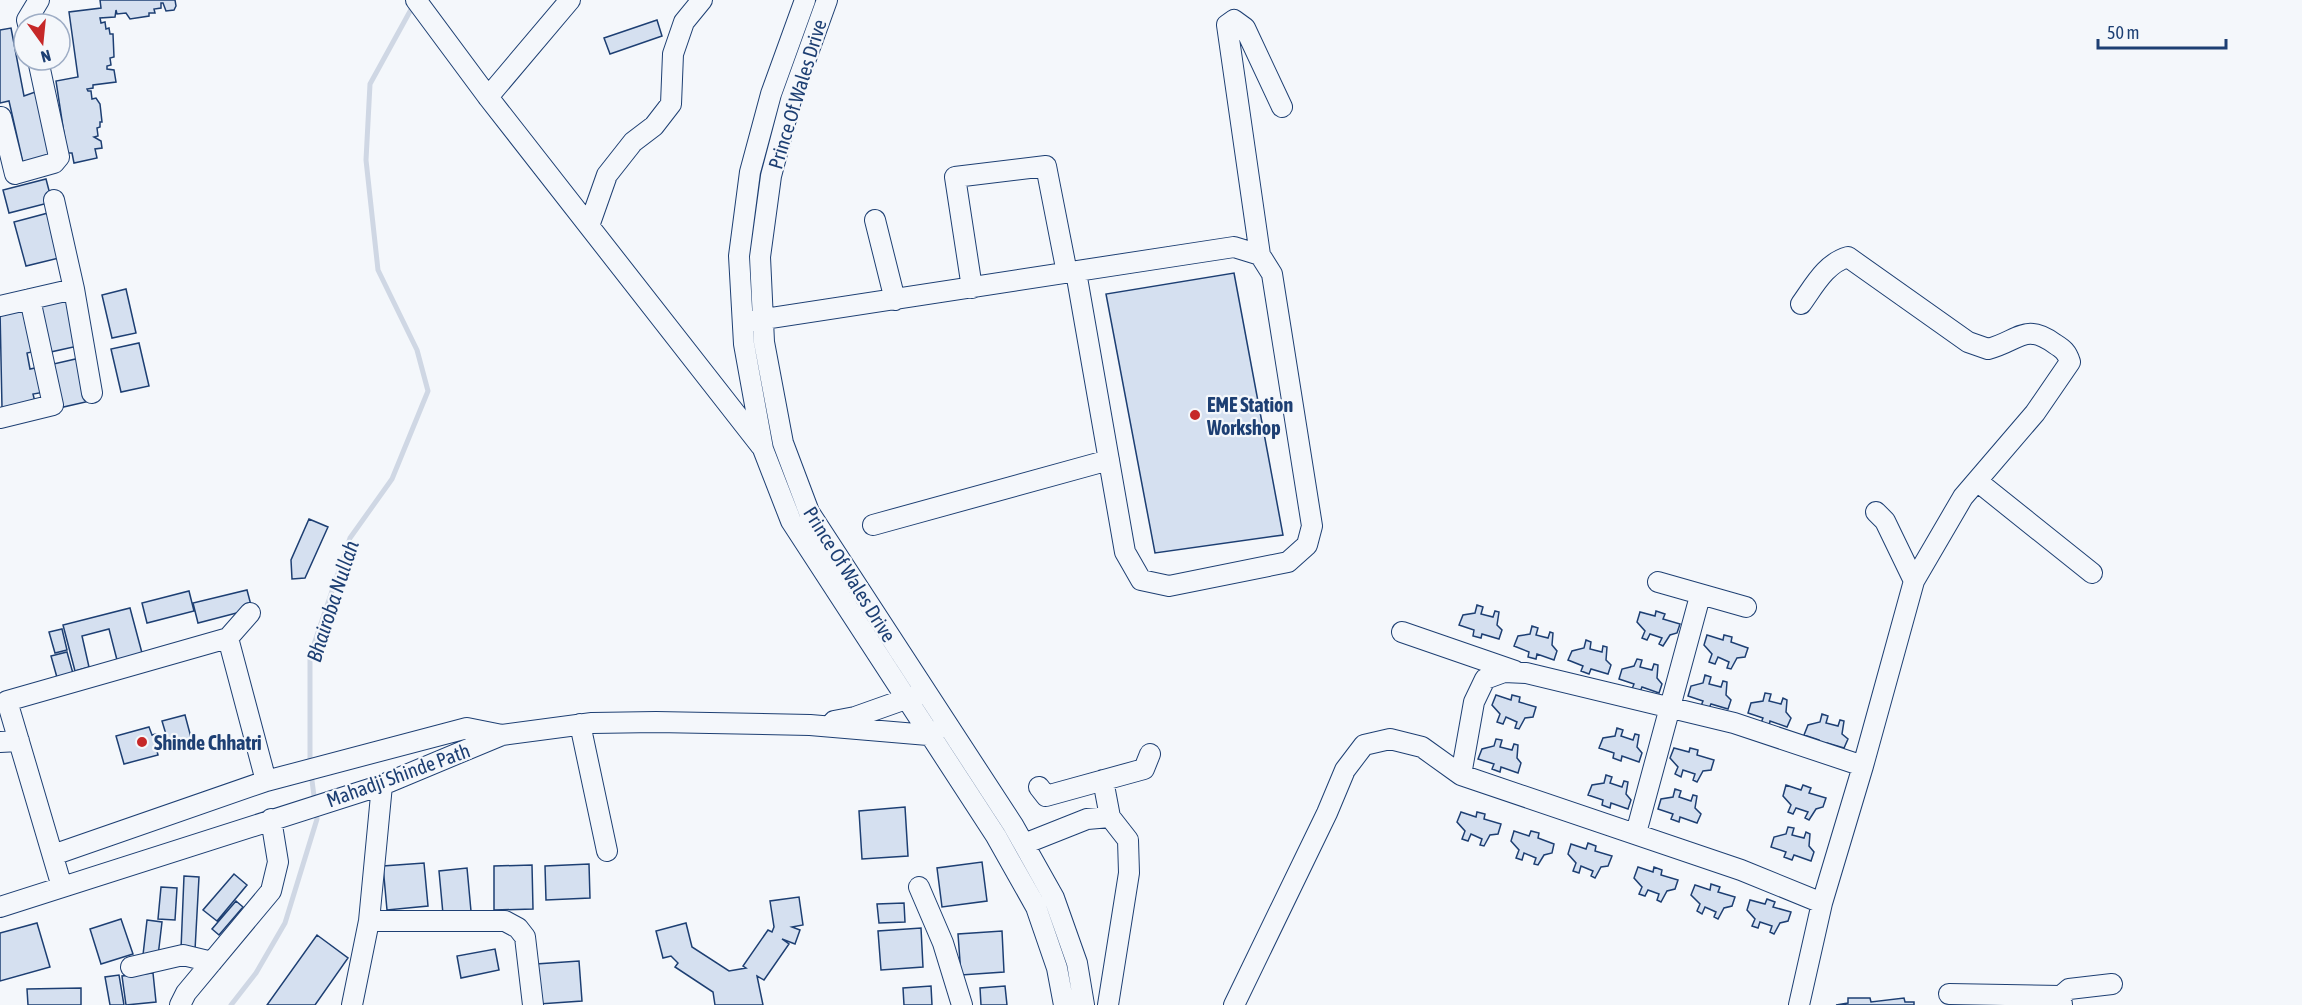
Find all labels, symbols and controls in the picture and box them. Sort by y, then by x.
north arrow [12,12,72,72]
scale bar [2098,12,2226,50]
street label: Prince Of Wales Drive [763,16,831,172]
text: 50 m [2107,22,2139,43]
text: N [39,47,53,66]
place label: EME Station Workshop [1206,393,1293,439]
marker: EME Station Workshop [1188,408,1202,422]
street label: Prince Of Wales Drive [799,502,901,646]
water label: Bhairoba Nullah [301,537,363,665]
place label: Shinde Chhatri [154,731,262,754]
marker: Shinde Chhatri [135,735,149,749]
street label: Mahadji Shinde Path [323,738,473,812]

